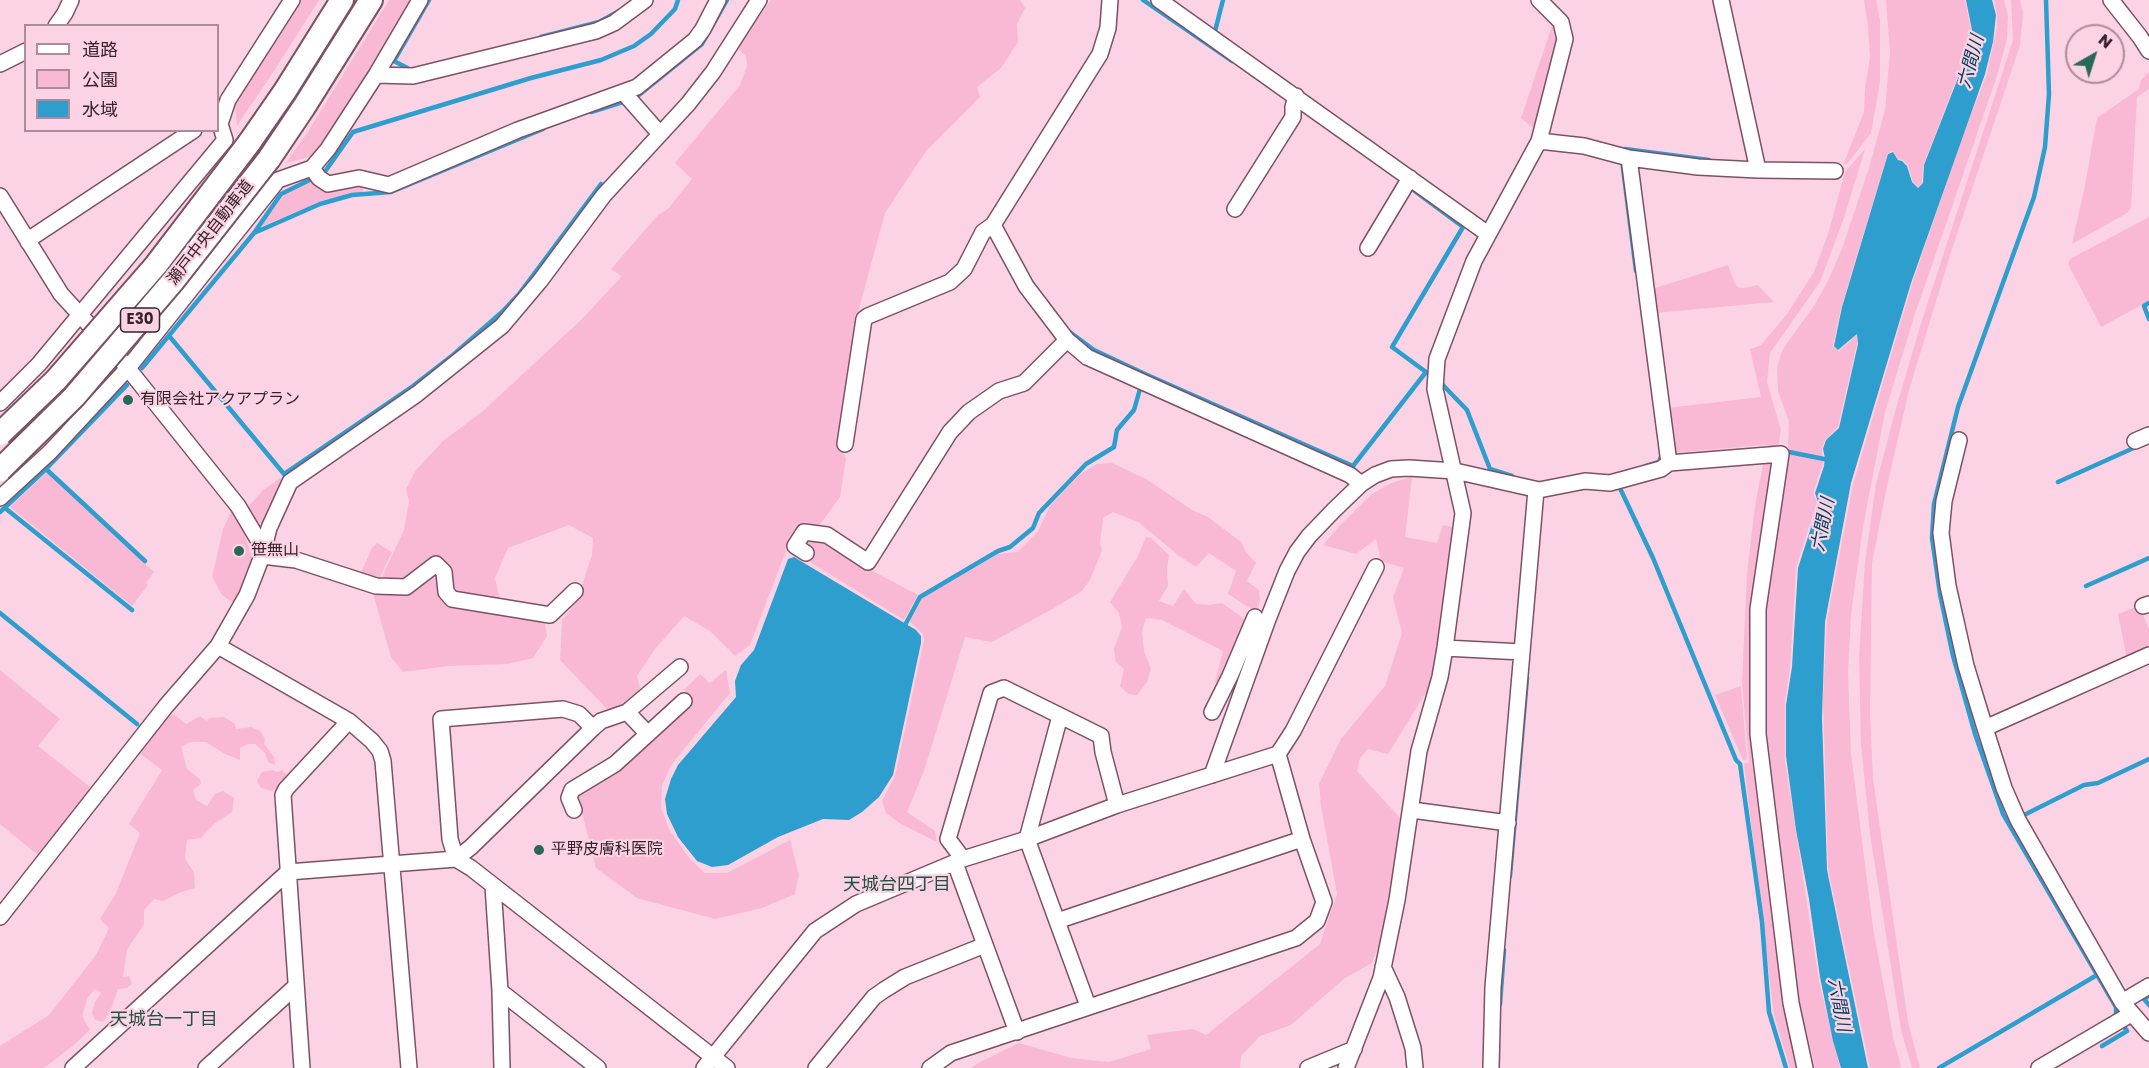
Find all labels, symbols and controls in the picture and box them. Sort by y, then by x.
legend [24,24,219,132]
north arrow [2065,24,2125,84]
text: N [2093,28,2117,54]
water label: 六間川 [1955,33,1989,91]
text: 道路 [82,37,118,62]
text: 公園 [82,67,118,92]
text: 水域 [82,97,118,122]
street label: 瀬戸中央自動車道 [164,177,258,289]
road number: E30 [120,308,160,332]
place label: 有限会社アクアプラン [140,390,300,410]
marker: 有限会社アクアプラン [121,393,135,407]
water label: 六間川 [1808,496,1840,554]
place label: 笹無山 [251,541,299,561]
marker: 笹無山 [232,544,246,558]
place label: 平野皮膚科医院 [551,840,663,860]
marker: 平野皮膚科医院 [532,843,546,857]
district label: 天城台四丁目 [843,874,951,896]
water label: 六間川 [1822,976,1854,1034]
district label: 天城台一丁目 [110,1009,218,1031]

